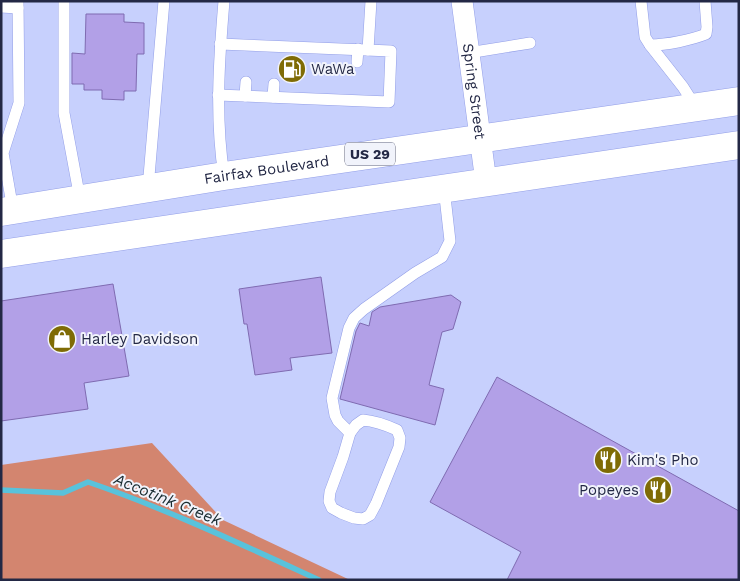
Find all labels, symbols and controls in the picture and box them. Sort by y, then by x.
street label: Spring Street [459,42,489,141]
fuel station icon: WaWa [277,54,307,84]
place label: WaWa [311,60,355,78]
road number: US 29 [345,142,395,166]
street label: Fairfax Boulevard [203,152,330,188]
shop icon: Harley Davidson [47,324,77,354]
place label: Harley Davidson [81,330,198,348]
restaurant icon: Kim's Pho [593,445,623,475]
place label: Kim's Pho [627,451,699,469]
water label: Accotink Creek [110,469,225,530]
restaurant icon: Popeyes [643,475,673,505]
place label: Popeyes [579,481,639,499]

